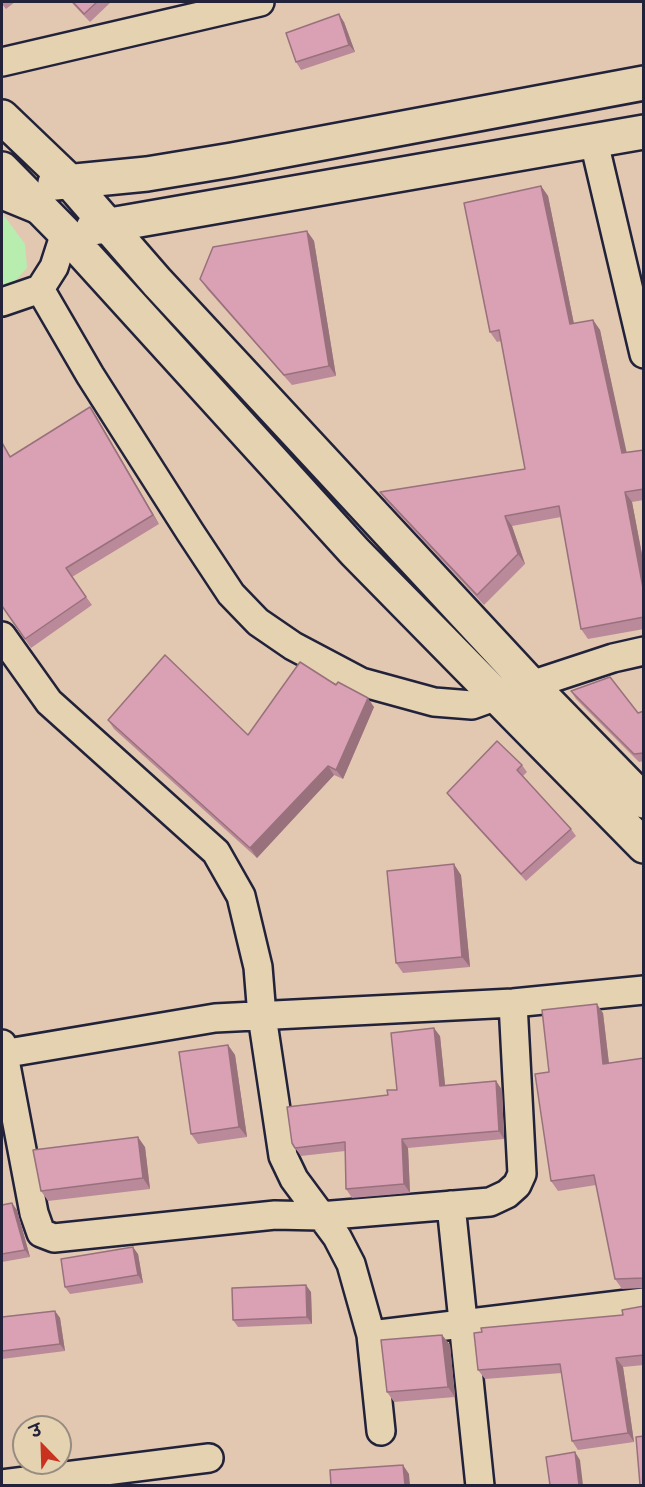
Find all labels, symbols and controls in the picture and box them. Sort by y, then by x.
north arrow [12,1415,72,1475]
text: उ [27,1418,45,1442]

